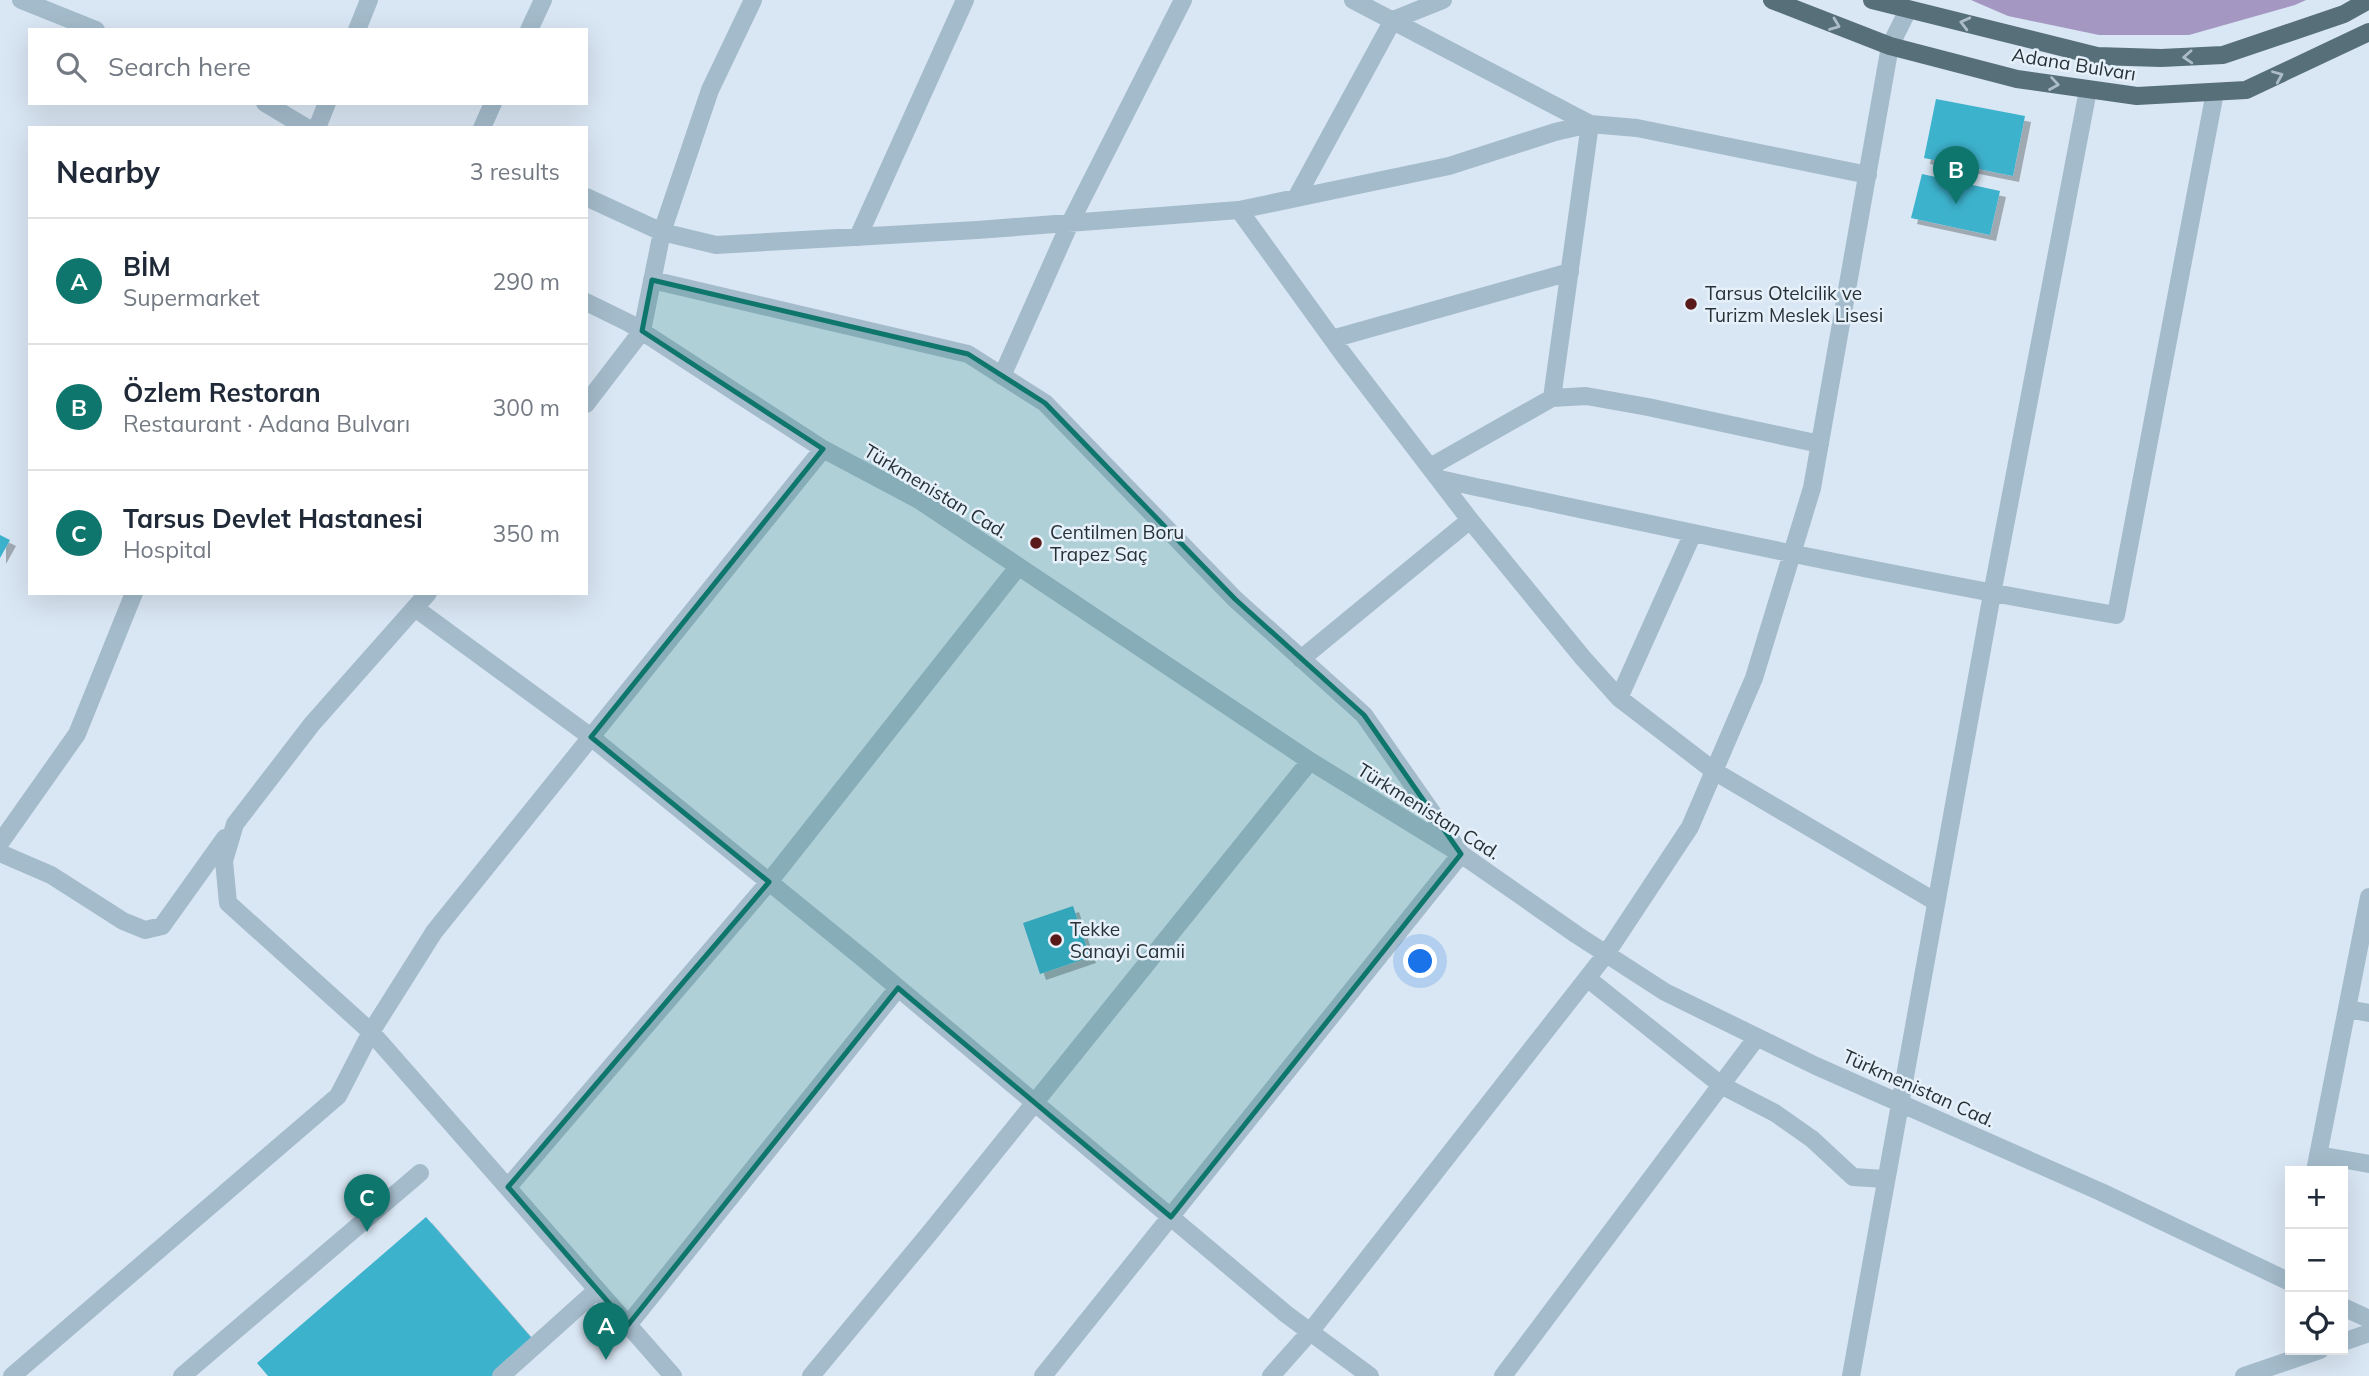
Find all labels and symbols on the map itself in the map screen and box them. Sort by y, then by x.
one-way arrow [1829,16,1841,30]
one-way arrow [1959,17,1971,32]
street label: Adana Bulvarı [2010,42,2138,86]
one-way arrow [2183,49,2194,64]
one-way arrow [2270,70,2283,84]
one-way arrow [2048,76,2060,91]
pin: B [1933,146,1979,204]
place label: Tarsus Otelcilik ve Turizm Meslek Lisesi [1705,281,1883,327]
marker: Tarsus Otelcilik ve Turizm Meslek Lisesi [1683,296,1699,312]
street label: Türkmenistan Cad. [860,439,1012,543]
place label: Centilmen Boru Trapez Saç [1050,520,1184,566]
marker: Centilmen Boru Trapez Saç [1028,535,1044,551]
street label: Türkmenistan Cad. [1353,757,1505,865]
place label: Tekke Sanayi Camii [1070,917,1185,963]
marker: Tekke Sanayi Camii [1048,932,1064,948]
your location [1403,944,1437,978]
street label: Türkmenistan Cad. [1839,1044,1999,1132]
pin: C [344,1174,390,1232]
pin: A [583,1302,629,1360]

